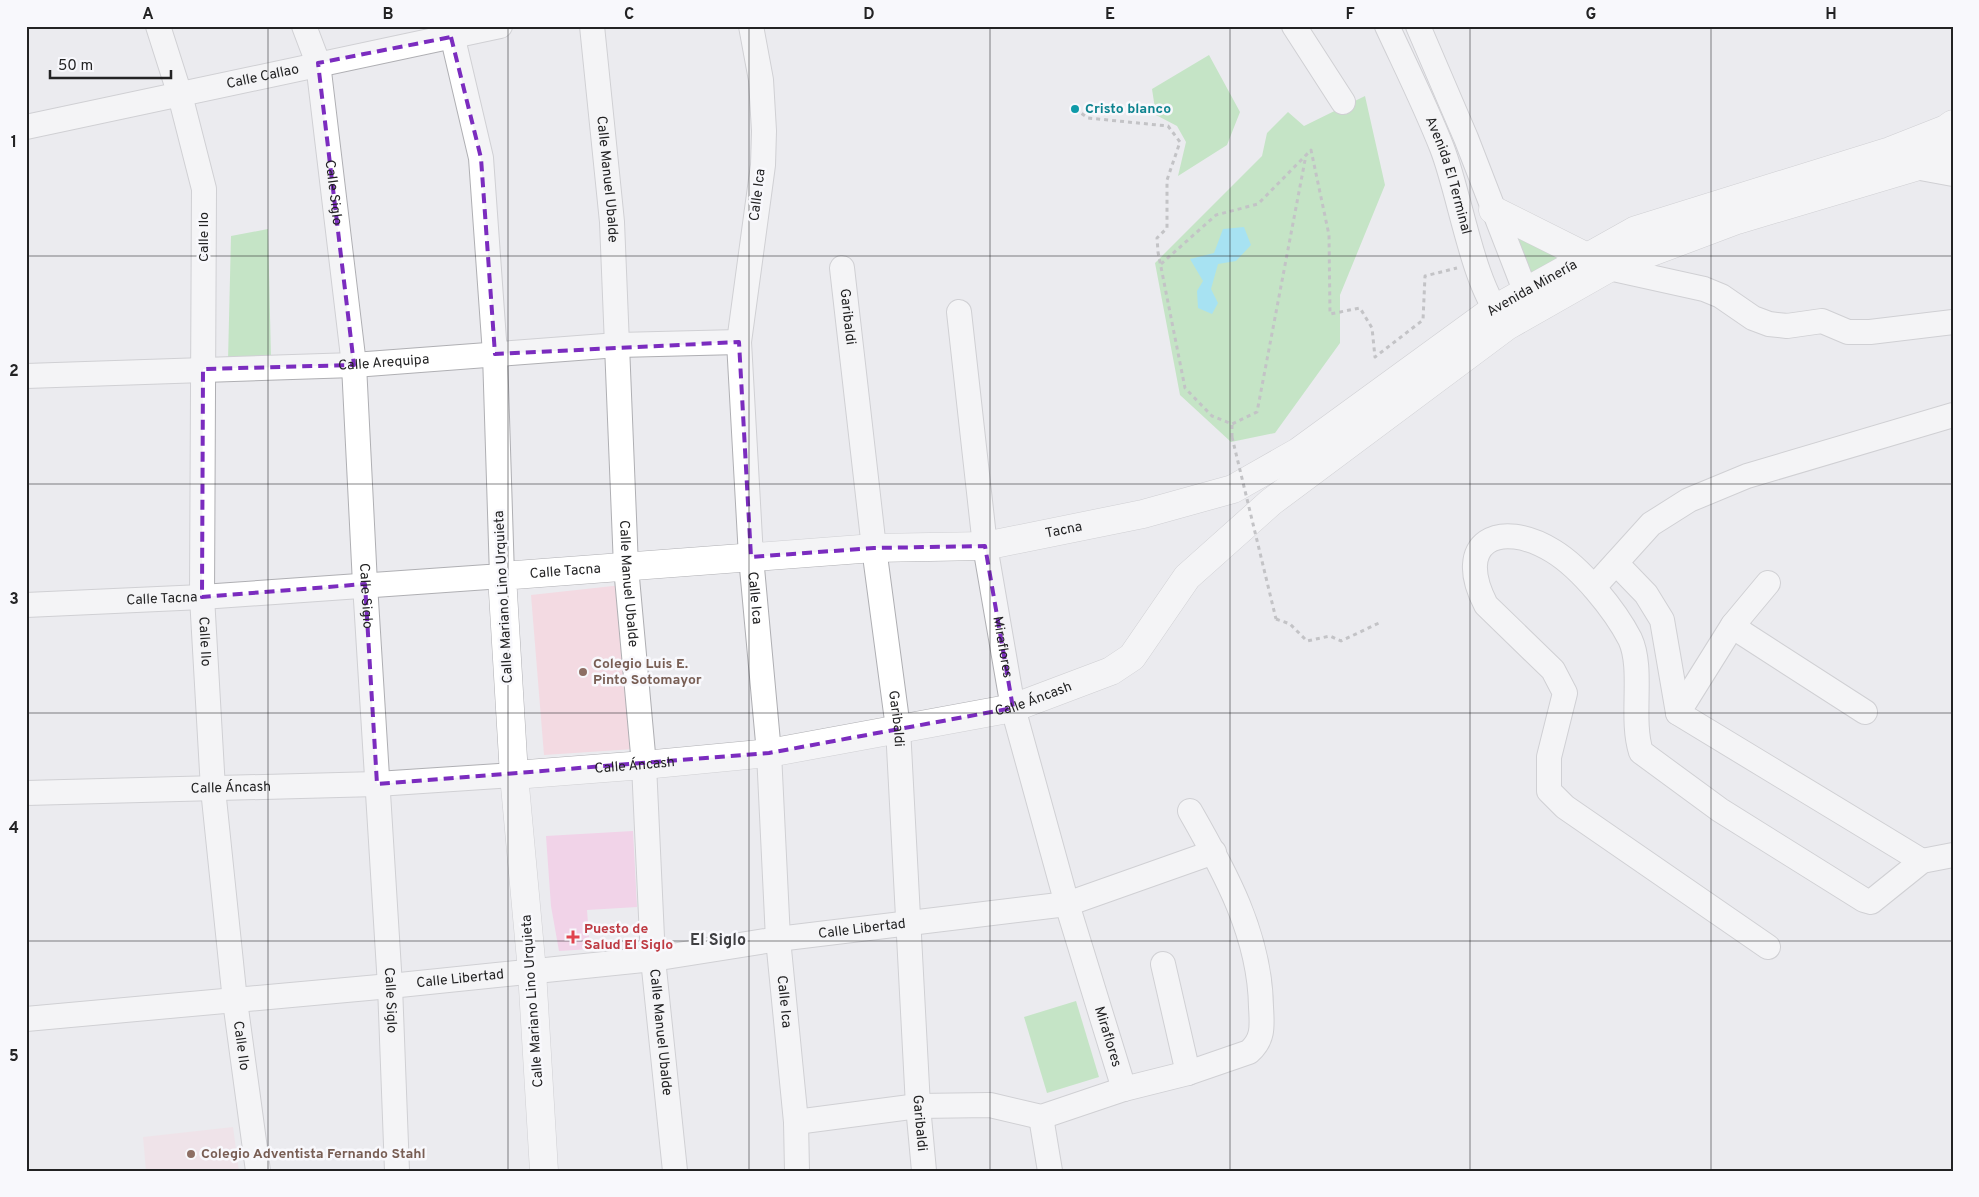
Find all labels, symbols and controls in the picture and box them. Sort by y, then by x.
text: A [142,5,154,25]
text: B [382,5,394,25]
text: C [624,5,634,25]
text: D [863,5,875,25]
text: E [1105,5,1115,25]
text: F [1345,5,1355,25]
text: G [1586,5,1596,25]
text: H [1825,5,1837,25]
scale bar [50,48,171,80]
text: 50 m [58,57,93,76]
street label: Calle Callao [225,61,301,93]
place label: Cristo blanco [1085,101,1171,118]
marker: Cristo blanco [1069,103,1081,115]
street label: Avenida El Terminal [1421,114,1475,236]
street label: Calle Manuel Ubalde [593,115,621,243]
text: 1 [11,133,17,153]
street label: Calle Siglo [321,159,346,226]
street label: Calle Ica [746,168,770,222]
street label: Calle Ilo [196,212,213,262]
street label: Avenida Minería [1484,256,1580,320]
street label: Garibaldi [836,288,859,346]
street label: Calle Arequipa [338,351,430,374]
text: 2 [9,362,19,382]
street label: Calle Mariano Lino Urquieta [491,510,517,684]
street label: Tacna [1044,518,1084,542]
street label: Calle Manuel Ubalde [616,520,642,648]
street label: Calle Tacna [529,560,601,582]
street label: Calle Siglo [355,563,376,630]
street label: Calle Ica [744,571,766,625]
street label: Calle Tacna [126,589,198,609]
text: 3 [9,590,19,610]
street label: Miraflores [989,615,1016,679]
street label: Calle Ilo [195,616,214,667]
place label: Colegio Luis E. Pinto Sotomayor [593,656,702,689]
marker: Colegio Luis E. Pinto Sotomayor [577,666,589,678]
street label: Calle Áncash [993,678,1074,720]
street label: Garibaldi [885,689,907,747]
street label: Calle Áncash [594,754,675,777]
street label: Calle Áncash [191,778,271,797]
text: 4 [9,819,19,839]
street label: Calle Mariano Lino Urquieta [518,914,548,1088]
street label: Calle Libertad [817,915,907,943]
place label: Puesto de Salud El Siglo [584,921,673,954]
marker: Puesto de Salud El Siglo [566,930,580,944]
district label: El Siglo [690,931,746,951]
street label: Calle Libertad [415,966,505,992]
street label: Calle Siglo [380,967,400,1034]
street label: Calle Manuel Ubalde [646,968,676,1097]
street label: Calle Ica [773,975,795,1029]
street label: Miraflores [1091,1004,1125,1069]
street label: Calle Ilo [229,1020,253,1072]
text: 5 [9,1047,19,1067]
street label: Garibaldi [909,1094,931,1152]
place label: Colegio Adventista Fernando Stahl [201,1146,426,1163]
marker: Colegio Adventista Fernando Stahl [185,1148,197,1160]

